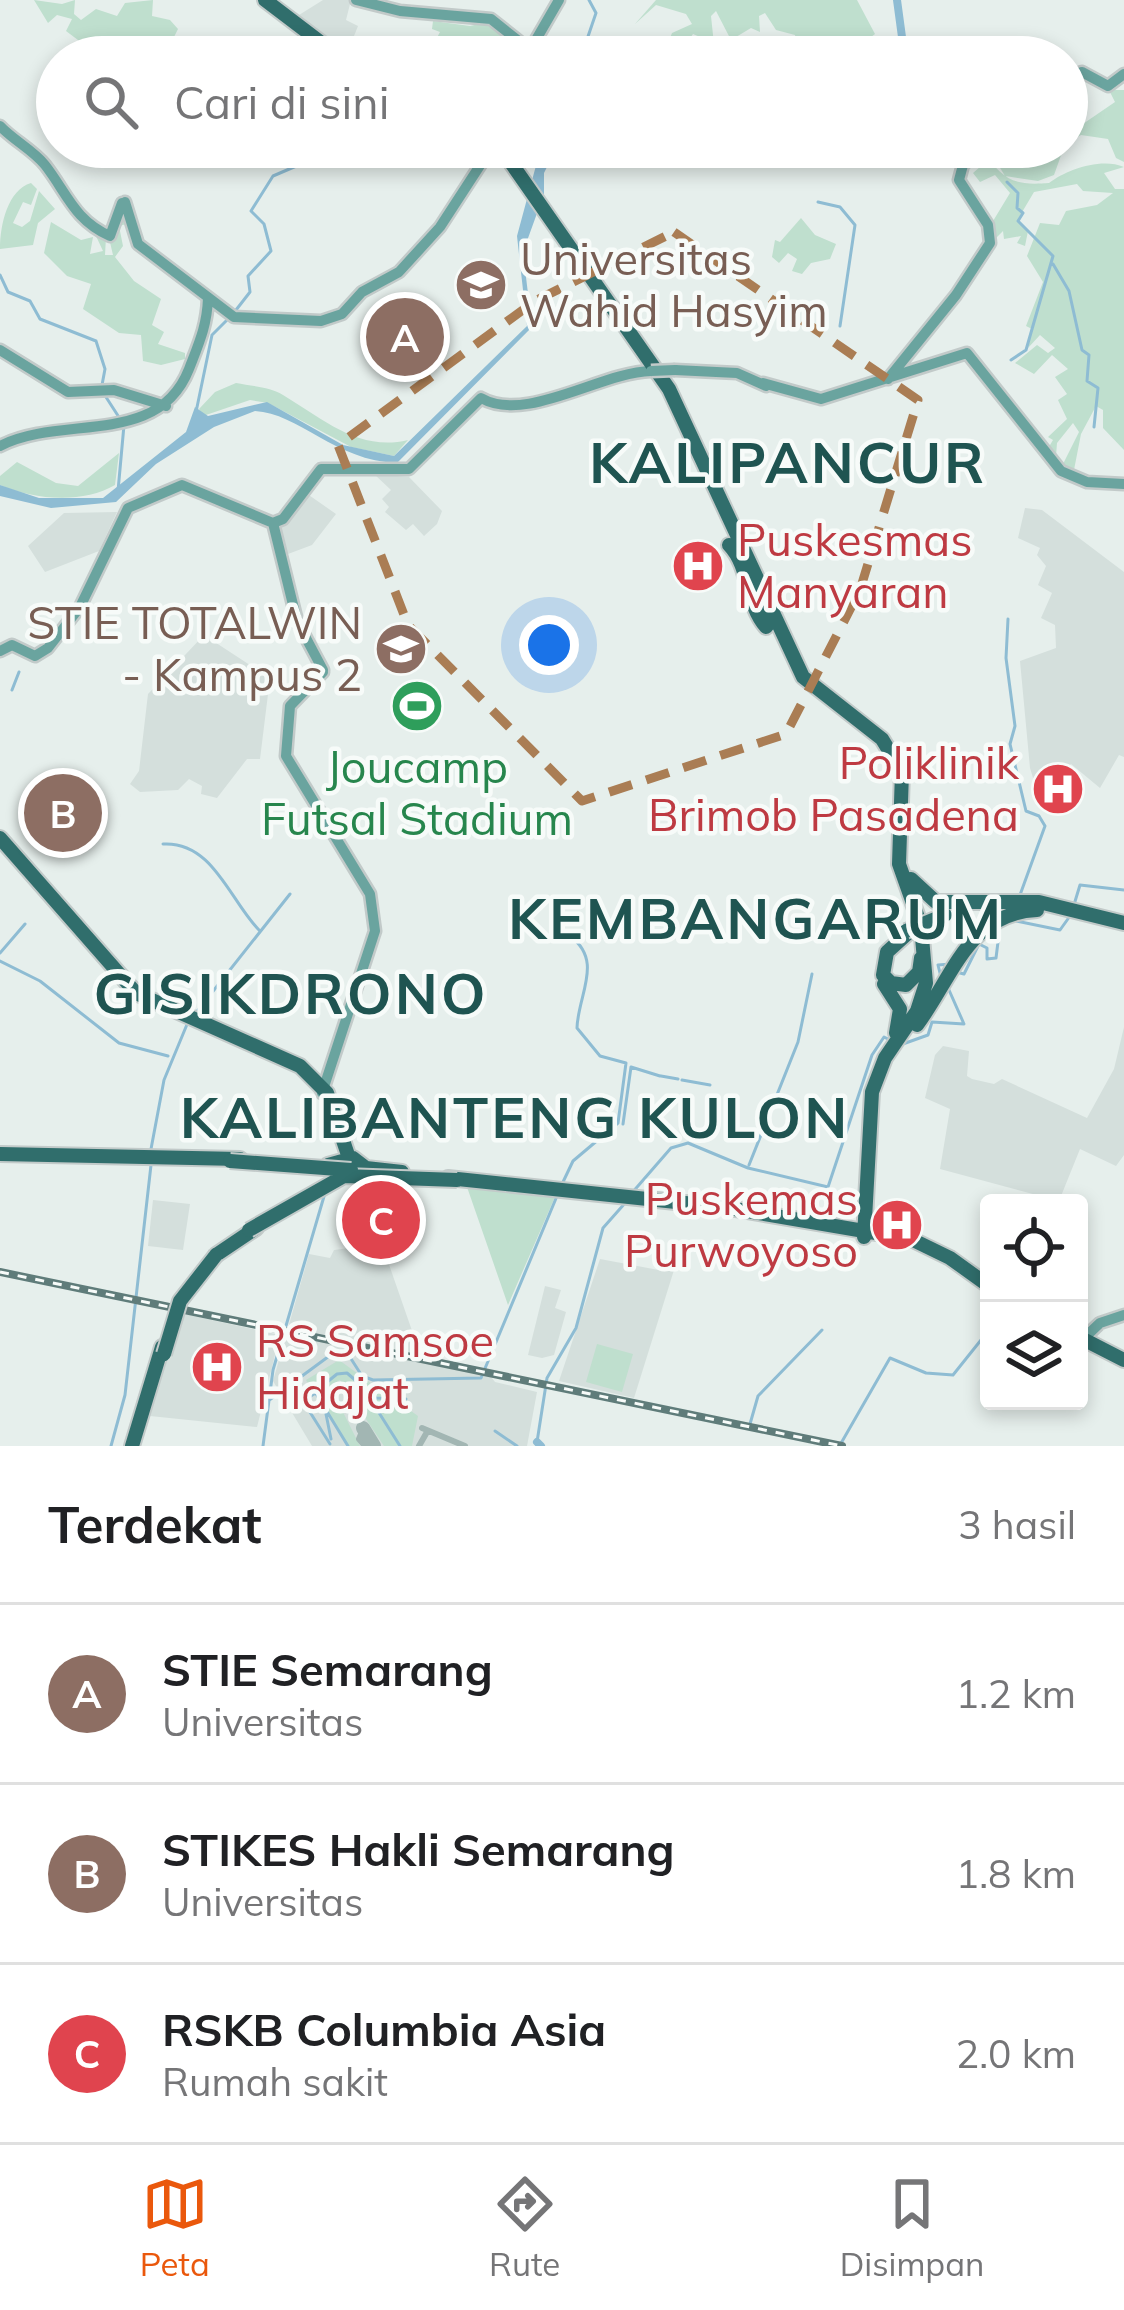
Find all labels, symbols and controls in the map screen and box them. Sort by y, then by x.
search box [36,36,1088,168]
icon: search [78,69,144,135]
text: Cari di sini [174,74,389,130]
place label: Universitas Wahid Hasyim [520,230,828,338]
school or university icon: Universitas Wahid Hasyim [453,257,509,313]
pin: A [366,292,444,382]
district label: KALIPANCUR [589,426,987,497]
place label: Puskesmas Manyaran [737,511,973,619]
hospital icon: Puskesmas Manyaran [670,538,726,594]
place label: STIE TOTALWIN - Kampus 2 [27,594,362,702]
your location [519,615,579,675]
school or university icon: STIE TOTALWIN - Kampus 2 [373,621,429,677]
sports icon: Joucamp Futsal Stadium [389,678,445,734]
place label: Poliklinik Brimob Pasadena [648,734,1020,842]
place label: Joucamp Futsal Stadium [261,738,573,846]
hospital icon: Poliklinik Brimob Pasadena [1030,761,1086,817]
pin: B [24,768,102,858]
district label: KEMBANGARUM [508,882,1004,953]
district label: GISIKDRONO [93,957,489,1028]
district label: KALIBANTENG KULON [180,1081,850,1152]
place label: Puskemas Purwoyoso [624,1170,858,1278]
pin: C [342,1175,420,1265]
map controls [980,1194,1088,1410]
button: locate [980,1194,1088,1302]
hospital icon: Puskemas Purwoyoso [869,1197,925,1253]
button: layers [980,1302,1088,1410]
place label: RS Samsoe Hidajat [256,1312,494,1420]
hospital icon: RS Samsoe Hidajat [189,1339,245,1395]
text: Terdekat [48,1492,262,1556]
text: 3 hasil [958,1500,1076,1549]
text: STIE Semarang [162,1641,493,1697]
text: A [72,1669,102,1718]
text: 1.2 km [956,1669,1076,1718]
text: Universitas [162,1697,363,1746]
text: STIKES Hakli Semarang [162,1821,675,1877]
text: B [74,1849,100,1898]
text: 1.8 km [956,1849,1076,1898]
text: Universitas [162,1877,363,1926]
text: RSKB Columbia Asia [162,2001,606,2057]
text: C [74,2029,100,2078]
text: 2.0 km [956,2029,1076,2078]
text: Rumah sakit [162,2057,388,2106]
tab: Peta [140,2171,210,2284]
tab: Rute [489,2171,560,2284]
tab: Disimpan [840,2171,984,2284]

